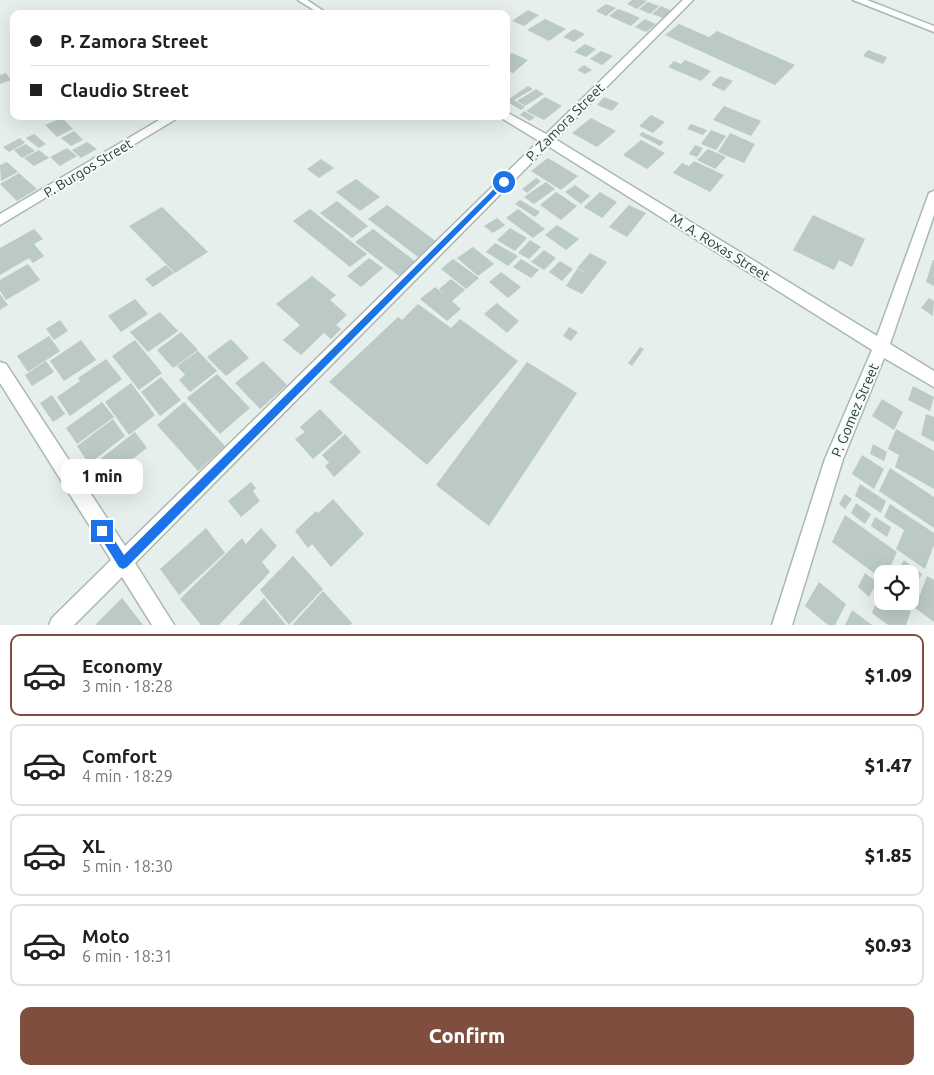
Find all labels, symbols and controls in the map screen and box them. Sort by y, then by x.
text: P. Zamora Street [60,30,208,52]
text: Claudio Street [60,79,189,101]
street label: P. Zamora Street [523,79,608,164]
street label: P. Burgos Street [41,135,136,201]
route start [493,171,515,193]
street label: M. A. Roxas Street [667,210,773,284]
street label: P. Gomez Street [828,360,882,459]
callout: 1 min [61,458,143,494]
text: 1 min [82,467,122,485]
route end [91,520,113,542]
map controls [874,565,919,610]
button: locate [874,565,919,610]
icon: car [22,653,67,698]
text: Economy [82,655,163,677]
text: $1.09 [864,664,912,686]
text: 3 min · 18:28 [82,677,173,695]
icon: car [22,743,67,788]
text: Comfort [82,745,157,767]
text: $1.47 [864,754,912,776]
text: 4 min · 18:29 [82,767,173,785]
icon: car [22,833,67,878]
text: XL [82,835,105,857]
text: $1.85 [864,844,912,866]
text: 5 min · 18:30 [82,857,173,875]
icon: car [22,923,67,968]
text: Moto [82,925,130,947]
text: $0.93 [864,934,912,956]
text: 6 min · 18:31 [82,947,173,965]
button: Confirm [20,1007,914,1065]

